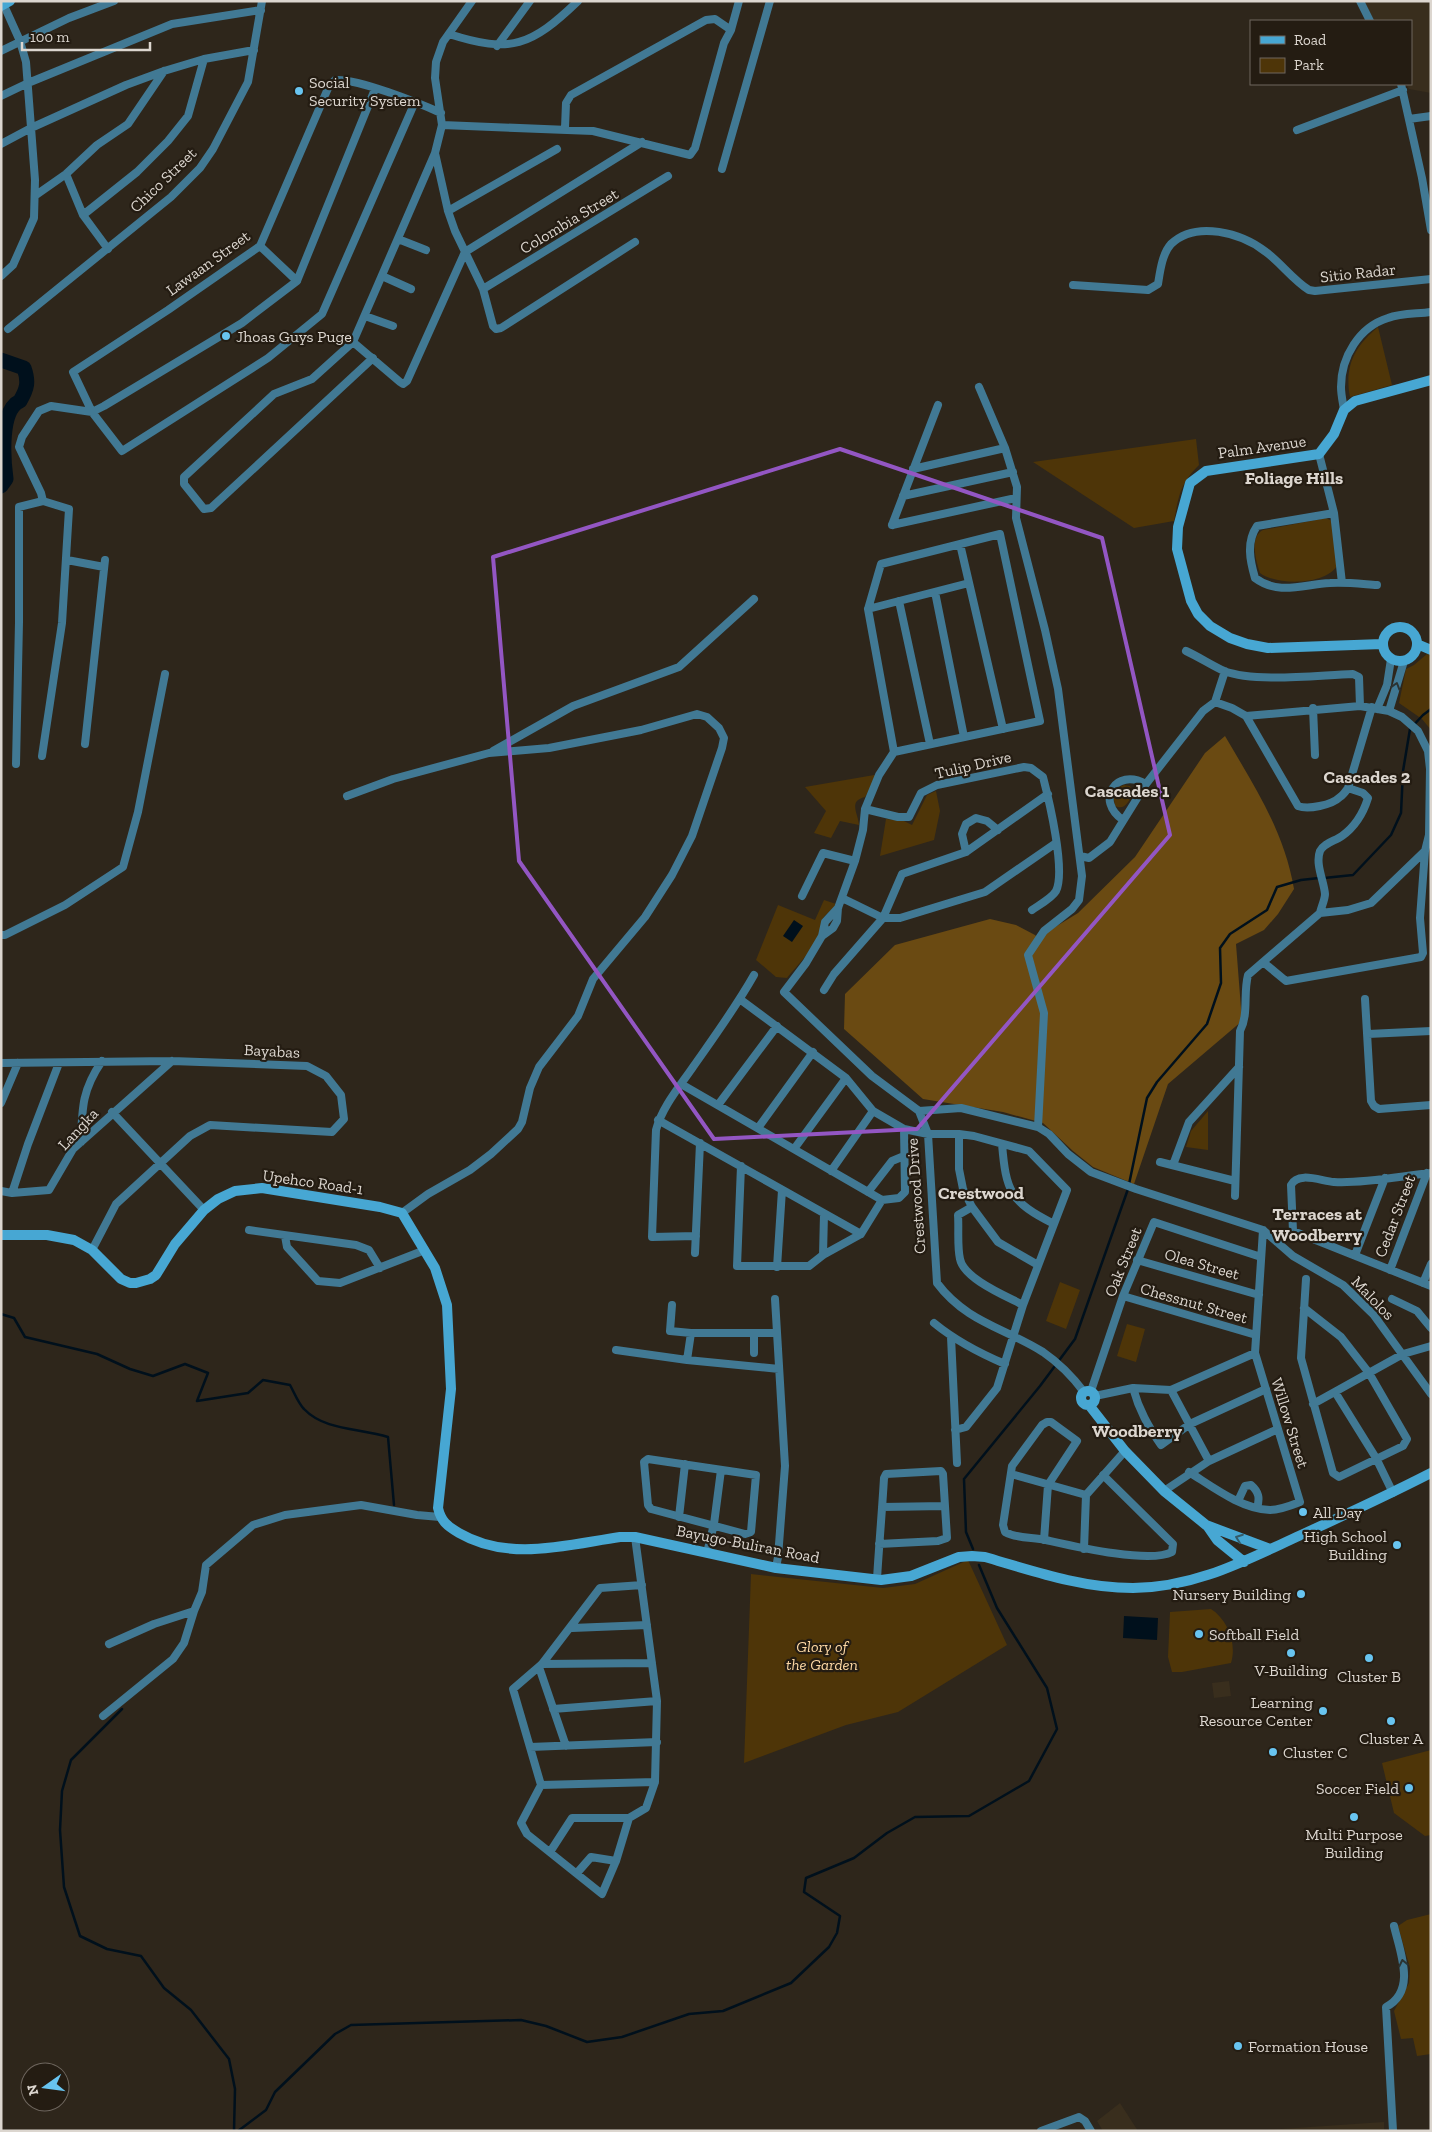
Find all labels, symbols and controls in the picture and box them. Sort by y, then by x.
scale bar [22,20,150,52]
legend [1250,20,1412,85]
text: 100 m [30,28,69,46]
text: Road [1294,31,1327,49]
text: Park [1294,56,1324,74]
place label: Social Security System [309,73,421,110]
marker: Social Security System [293,85,305,97]
street label: Chico Street [126,144,200,216]
street label: Colombia Street [516,184,622,258]
street label: Lawaan Street [162,226,254,300]
street label: Sitio Radar [1319,260,1397,286]
place label: Jhoas Guys Puge [236,327,352,346]
marker: Jhoas Guys Puge [220,330,232,342]
street label: Palm Avenue [1217,431,1307,463]
district label: Foliage Hills [1245,467,1343,489]
one-way arrow [1390,683,1400,691]
street label: Tulip Drive [933,747,1013,783]
district label: Cascades 2 [1324,766,1411,788]
district label: Cascades 1 [1085,780,1169,802]
street label: Bayabas [243,1040,301,1062]
street label: Langka [54,1104,102,1154]
street label: Crestwood Drive [902,1137,930,1255]
street label: Upehco Road-1 [262,1166,364,1198]
street label: Cedar Street [1371,1172,1419,1260]
district label: Crestwood [938,1182,1025,1204]
district label: Terraces at Woodberry [1272,1203,1363,1246]
street label: Oak Street [1100,1224,1146,1300]
street label: Olea Street [1162,1244,1242,1284]
street label: Malolos [1348,1272,1398,1324]
street label: Chessnut Street [1138,1279,1250,1327]
street label: Willow Street [1267,1376,1313,1470]
district label: Woodberry [1092,1420,1182,1442]
place label: All Day [1313,1503,1363,1522]
marker: All Day [1297,1506,1309,1518]
street label: Bayugo-Buliran Road [675,1521,821,1567]
place label: High School Building [1304,1527,1387,1564]
one-way arrow [1236,1534,1244,1544]
marker: High School Building [1391,1539,1403,1551]
place label: Nursery Building [1173,1585,1291,1604]
marker: Nursery Building [1295,1588,1307,1600]
place label: Softball Field [1209,1625,1299,1644]
marker: Softball Field [1193,1628,1205,1640]
park label: Glory of the Garden [786,1637,858,1674]
marker: V-Building [1285,1647,1297,1659]
marker: Cluster B [1363,1652,1375,1664]
place label: V-Building [1253,1661,1328,1680]
place label: Cluster B [1337,1667,1401,1686]
place label: Learning Resource Center [1199,1693,1313,1730]
marker: Learning Resource Center [1317,1705,1329,1717]
marker: Cluster A [1385,1715,1397,1727]
place label: Cluster A [1359,1729,1424,1748]
place label: Cluster C [1283,1743,1347,1762]
marker: Cluster C [1267,1746,1279,1758]
place label: Soccer Field [1316,1779,1399,1798]
marker: Soccer Field [1403,1782,1415,1794]
marker: Multi Purpose Building [1348,1811,1360,1823]
place label: Multi Purpose Building [1305,1825,1403,1862]
one-way arrow [1398,1959,1409,1968]
place label: Formation House [1248,2037,1368,2056]
marker: Formation House [1232,2040,1244,2052]
north arrow [20,2062,70,2112]
text: N [23,2082,42,2097]

